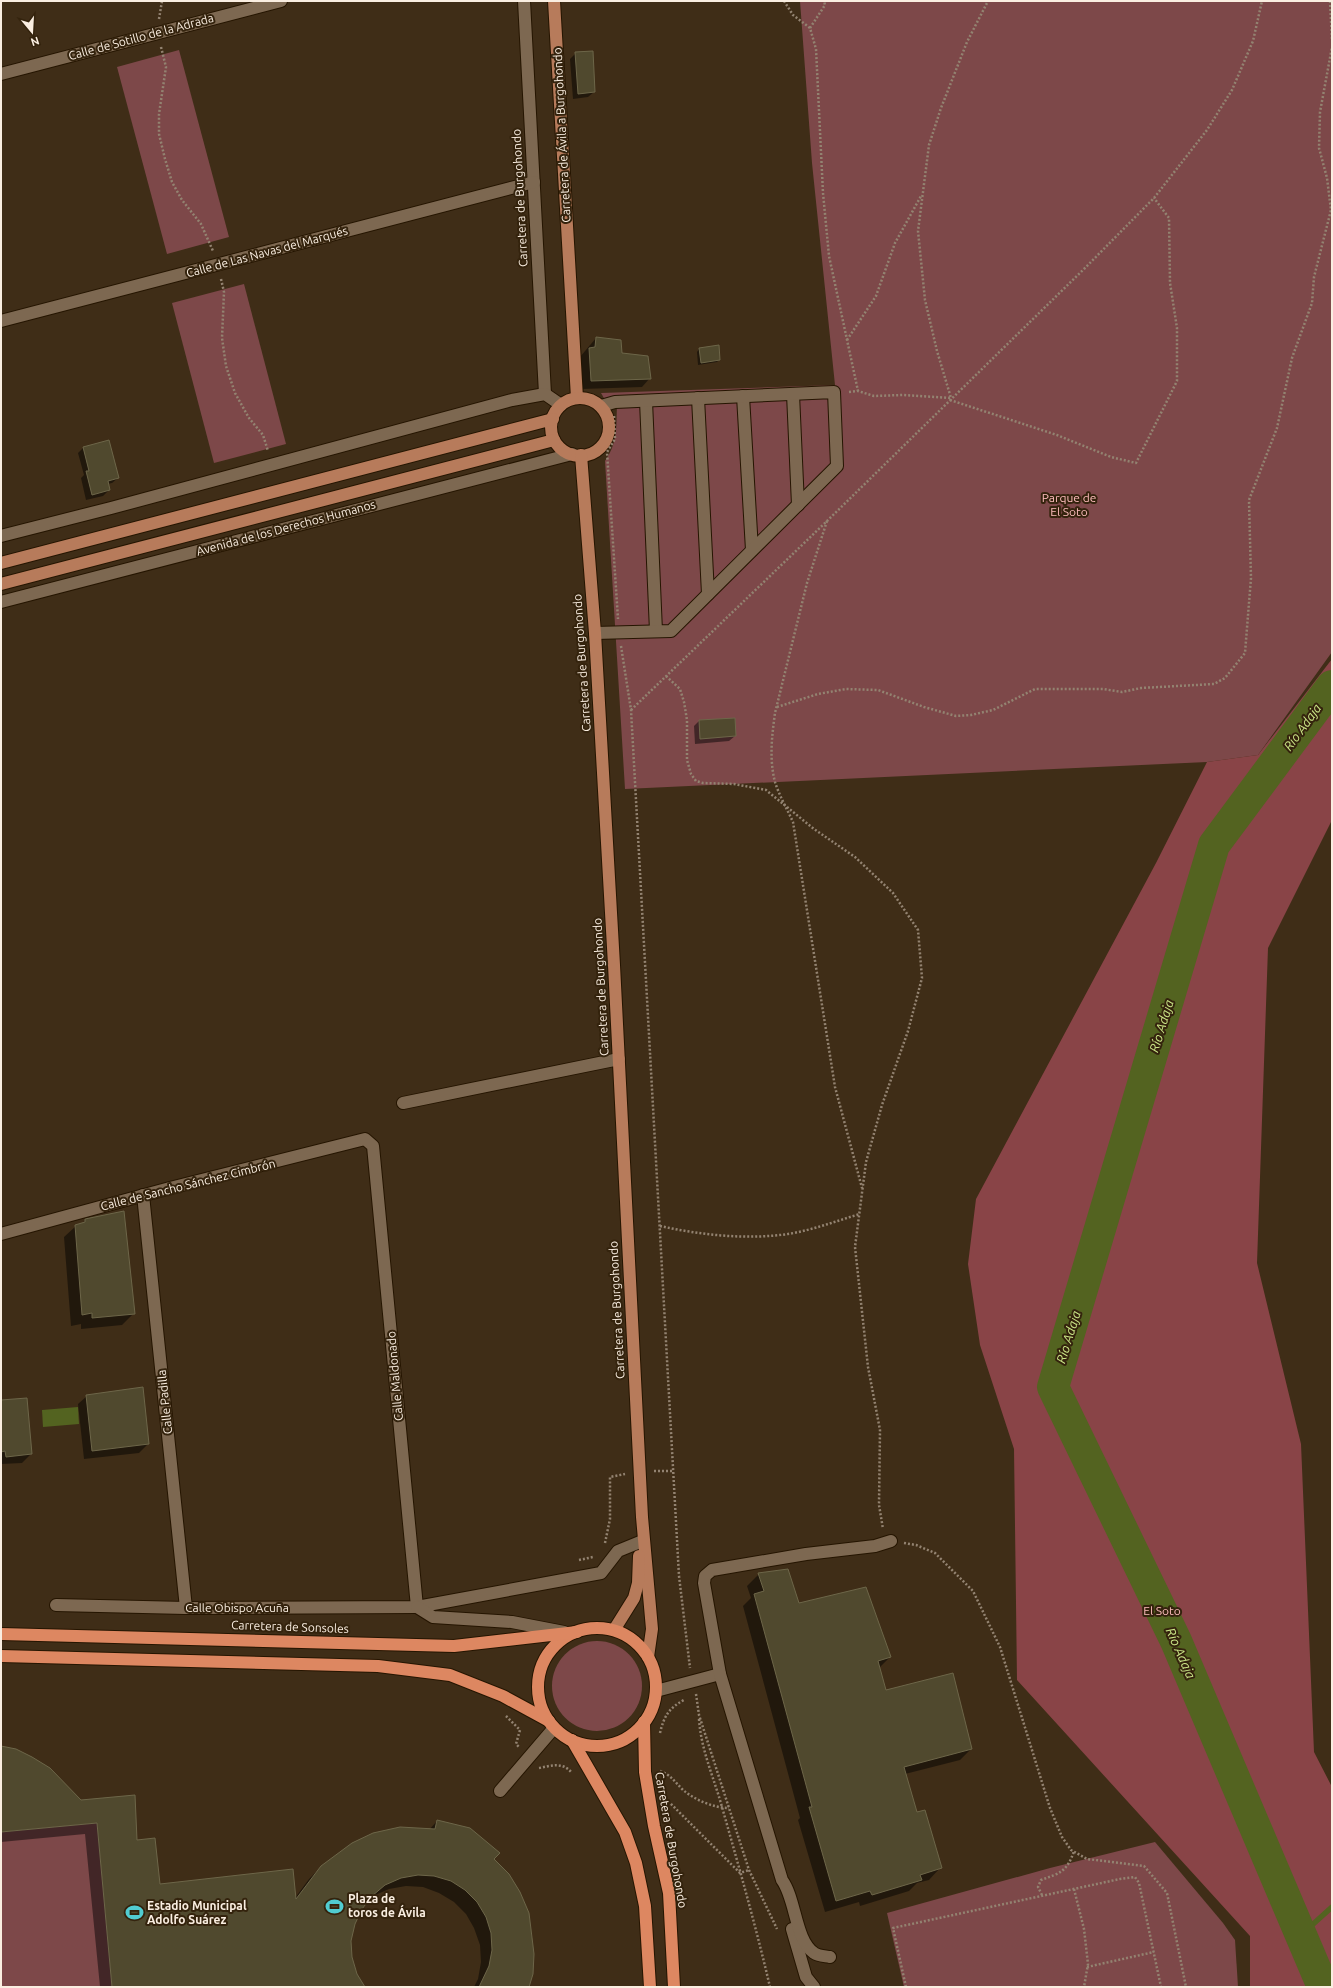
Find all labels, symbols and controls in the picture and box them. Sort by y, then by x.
street label: Calle de Sotillo de la Adrada [67,11,215,62]
north arrow [12,12,52,52]
text: N [29,35,41,48]
street label: Carretera de Ávila a Burgohondo [550,47,573,223]
street label: Carretera de Burgohondo [509,129,530,267]
street label: Calle de Las Navas del Marqués [185,224,349,279]
park label: Parque de El Soto [1042,491,1096,518]
street label: Avenida de los Derechos Humanos [195,497,377,558]
street label: Carretera de Burgohondo [570,594,593,732]
water label: Río Adaja [1280,701,1324,753]
street label: Carretera de Burgohondo [590,918,611,1056]
water label: Río Adaja [1146,998,1176,1054]
street label: Calle de Sancho Sánchez Cimbrón [99,1156,277,1213]
street label: Carretera de Burgohondo [606,1241,627,1379]
water label: Río Adaja [1053,1309,1083,1365]
street label: Calle Maldonado [384,1331,405,1421]
street label: Calle Padilla [155,1369,174,1435]
street label: Calle Obispo Acuña [185,1601,289,1614]
park label: El Soto [1143,1604,1181,1617]
street label: Carretera de Sonsoles [231,1618,349,1635]
water label: Río Adaja [1164,1625,1198,1681]
street label: Carretera de Burgohondo [653,1771,690,1909]
place label: Plaza de toros de Ávila [348,1892,426,1919]
sports icon: Plaza de toros de Ávila [325,1896,345,1916]
place label: Estadio Municipal Adolfo Suárez [147,1899,247,1926]
sports icon: Estadio Municipal Adolfo Suárez [124,1903,144,1923]

